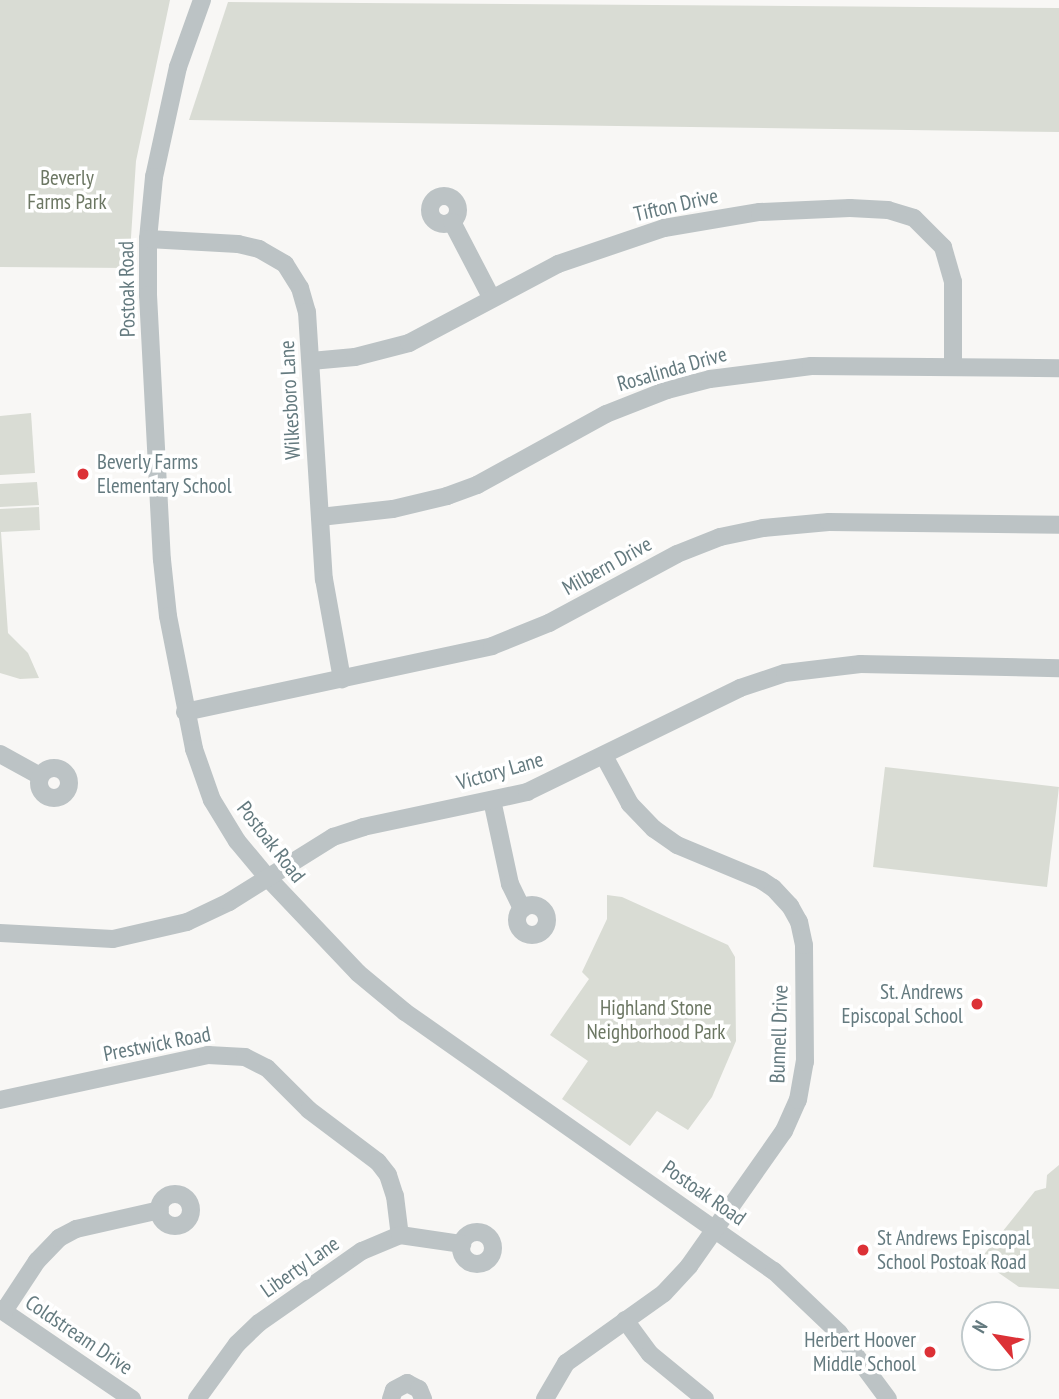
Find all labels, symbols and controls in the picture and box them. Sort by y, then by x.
park label: Beverly Farms Park [27,165,107,215]
street label: Tifton Drive [631,183,721,227]
street label: Postoak Road [114,241,140,337]
street label: Wilkesboro Lane [274,340,306,460]
street label: Rosalinda Drive [614,341,730,397]
place label: Beverly Farms Elementary School [97,449,232,499]
marker: Beverly Farms Elementary School [75,466,91,482]
street label: Milbern Drive [558,531,656,601]
street label: Victory Lane [454,747,546,795]
street label: Postoak Road [231,796,311,888]
place label: St. Andrews Episcopal School [841,979,963,1029]
street label: Bunnell Drive [765,984,793,1084]
park label: Highland Stone Neighborhood Park [587,995,725,1045]
marker: St. Andrews Episcopal School [969,996,985,1012]
street label: Prestwick Road [101,1021,213,1067]
street label: Postoak Road [657,1155,751,1231]
place label: St Andrews Episcopal School Postoak Road [877,1225,1031,1275]
street label: Liberty Lane [256,1231,344,1303]
marker: St Andrews Episcopal School Postoak Road [855,1242,871,1258]
street label: Coldstream Drive [21,1290,137,1380]
north arrow [961,1301,1031,1371]
text: N [967,1316,993,1337]
place label: Herbert Hoover Middle School [804,1327,916,1377]
marker: Herbert Hoover Middle School [922,1344,938,1360]

